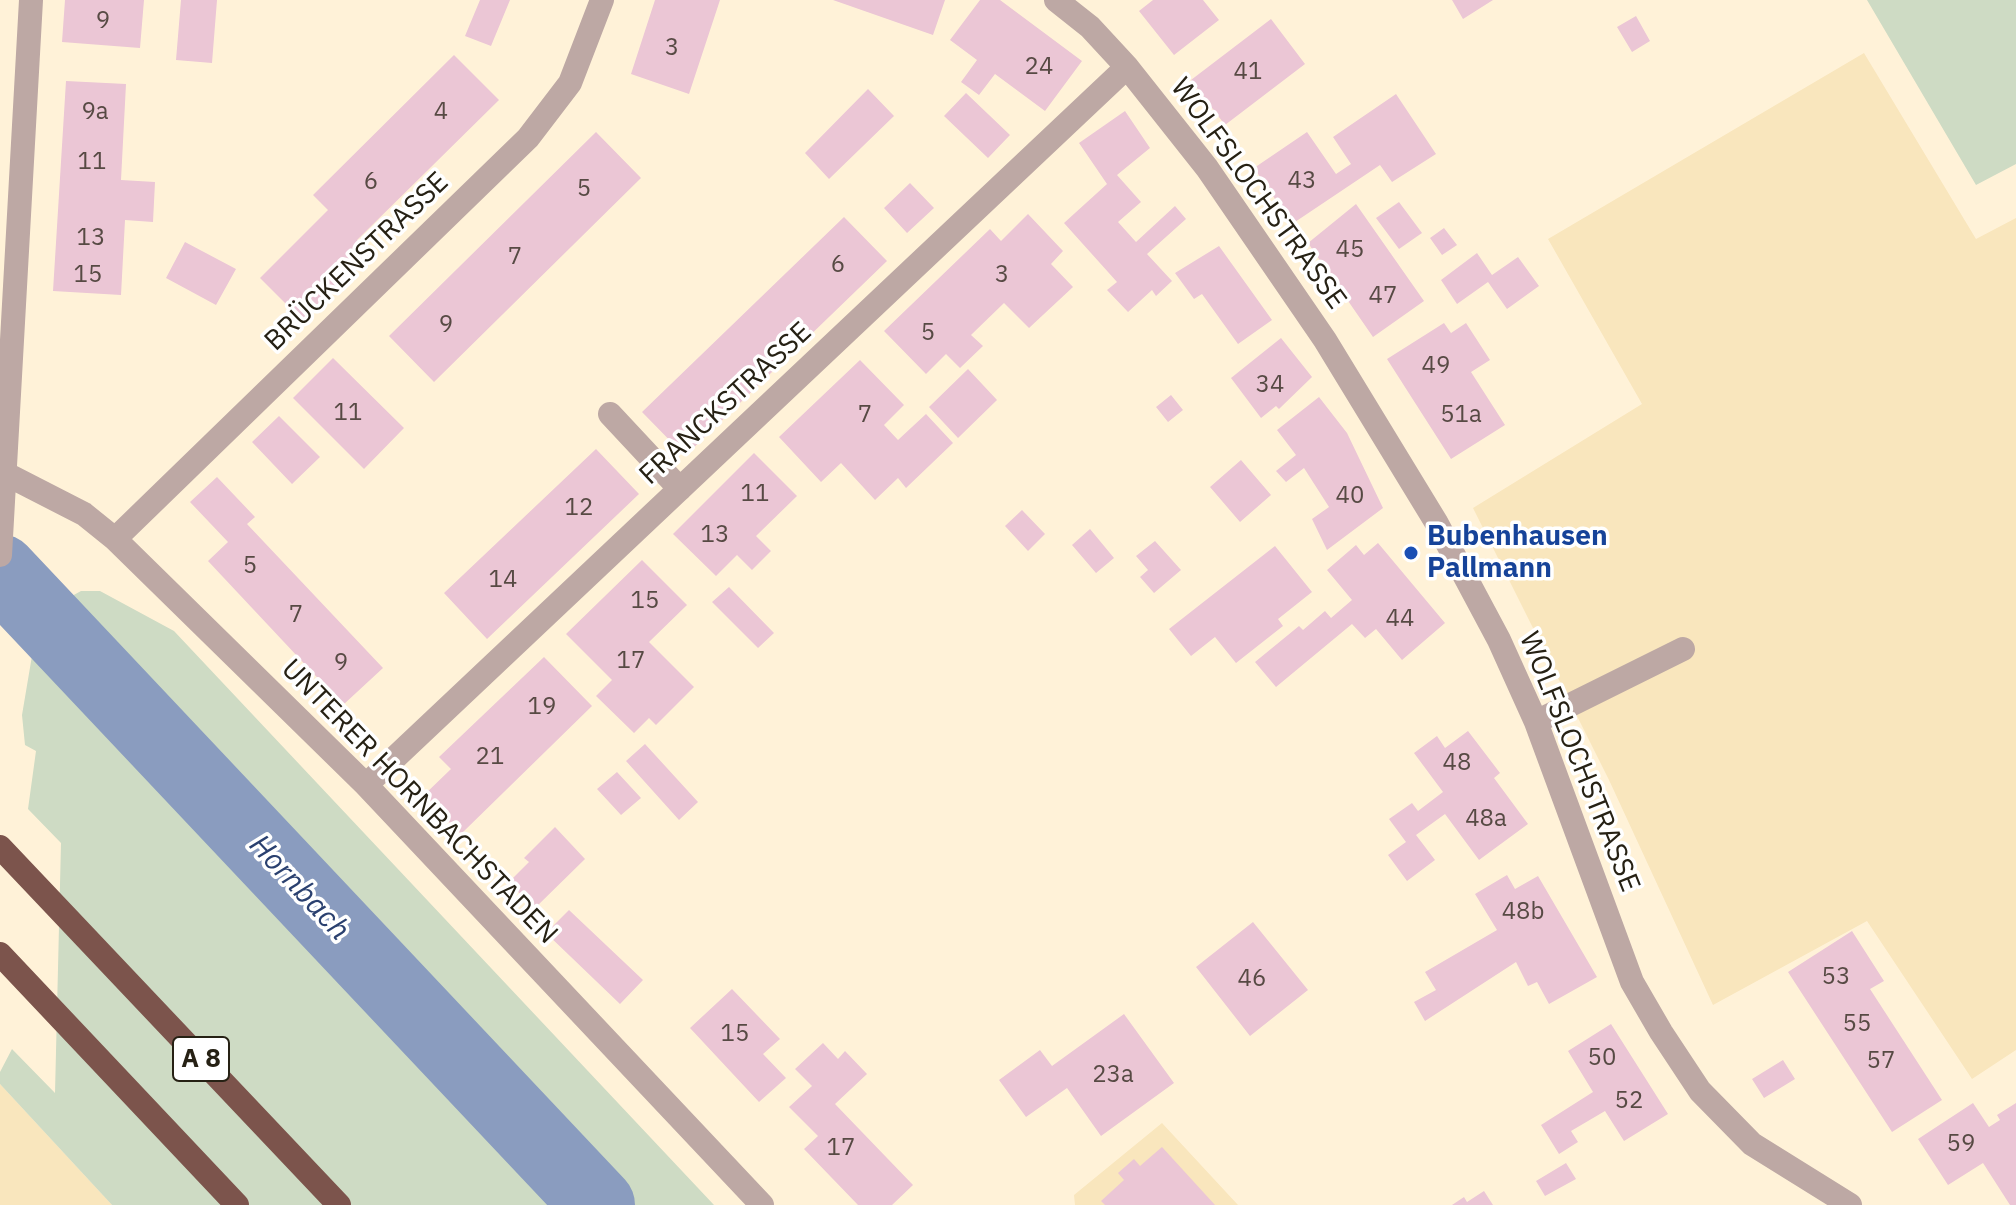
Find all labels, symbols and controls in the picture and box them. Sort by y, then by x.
house number: 9 [96,7,110,35]
house number: 3 [665,34,679,62]
house number: 24 [1025,53,1053,81]
house number: 41 [1234,58,1262,86]
street label: WOLFSLOCHSTRASSE [1163,72,1353,316]
house number: 9a [81,98,109,126]
house number: 4 [434,98,448,126]
house number: 11 [78,148,106,176]
street label: BRÜCKENSTRASSE [258,166,456,358]
house number: 43 [1288,167,1316,195]
house number: 6 [364,168,378,196]
house number: 5 [577,175,591,203]
house number: 13 [77,224,105,252]
house number: 45 [1336,236,1364,264]
house number: 7 [508,243,522,271]
house number: 6 [831,251,845,279]
house number: 15 [74,261,102,289]
house number: 3 [995,261,1009,289]
house number: 47 [1369,282,1397,310]
house number: 9 [439,311,453,339]
street label: FRANCKSTRASSE [633,316,819,492]
house number: 5 [921,319,935,347]
house number: 49 [1422,352,1450,380]
house number: 34 [1256,371,1284,399]
house number: 11 [334,399,362,427]
house number: 7 [858,401,872,429]
house number: 51a [1440,401,1482,429]
house number: 11 [741,480,769,508]
house number: 40 [1336,482,1364,510]
house number: 12 [565,494,593,522]
place label: Bubenhausen Pallmann [1427,520,1608,586]
house number: 13 [701,521,729,549]
marker: Bubenhausen Pallmann [1402,544,1420,562]
house number: 5 [243,552,257,580]
house number: 14 [489,566,517,594]
house number: 15 [631,587,659,615]
house number: 7 [289,601,303,629]
house number: 44 [1386,605,1414,633]
street label: WOLFSLOCHSTRASSE [1511,627,1647,897]
house number: 17 [617,647,645,675]
house number: 9 [334,649,348,677]
street label: UNTERER HORNBACHSTADEN [274,653,564,951]
house number: 19 [528,693,556,721]
house number: 21 [476,743,504,771]
house number: 48 [1443,749,1471,777]
house number: 48a [1465,805,1507,833]
water label: Hornbach [241,828,357,948]
house number: 48b [1502,898,1544,926]
house number: 53 [1822,963,1850,991]
house number: 46 [1238,965,1266,993]
house number: 55 [1843,1010,1871,1038]
house number: 15 [721,1020,749,1048]
road number: A 8 [173,1037,229,1081]
house number: 50 [1588,1044,1616,1072]
house number: 57 [1867,1047,1895,1075]
house number: 23a [1092,1061,1134,1089]
house number: 52 [1615,1087,1643,1115]
house number: 59 [1947,1130,1975,1158]
house number: 17 [827,1134,855,1162]

